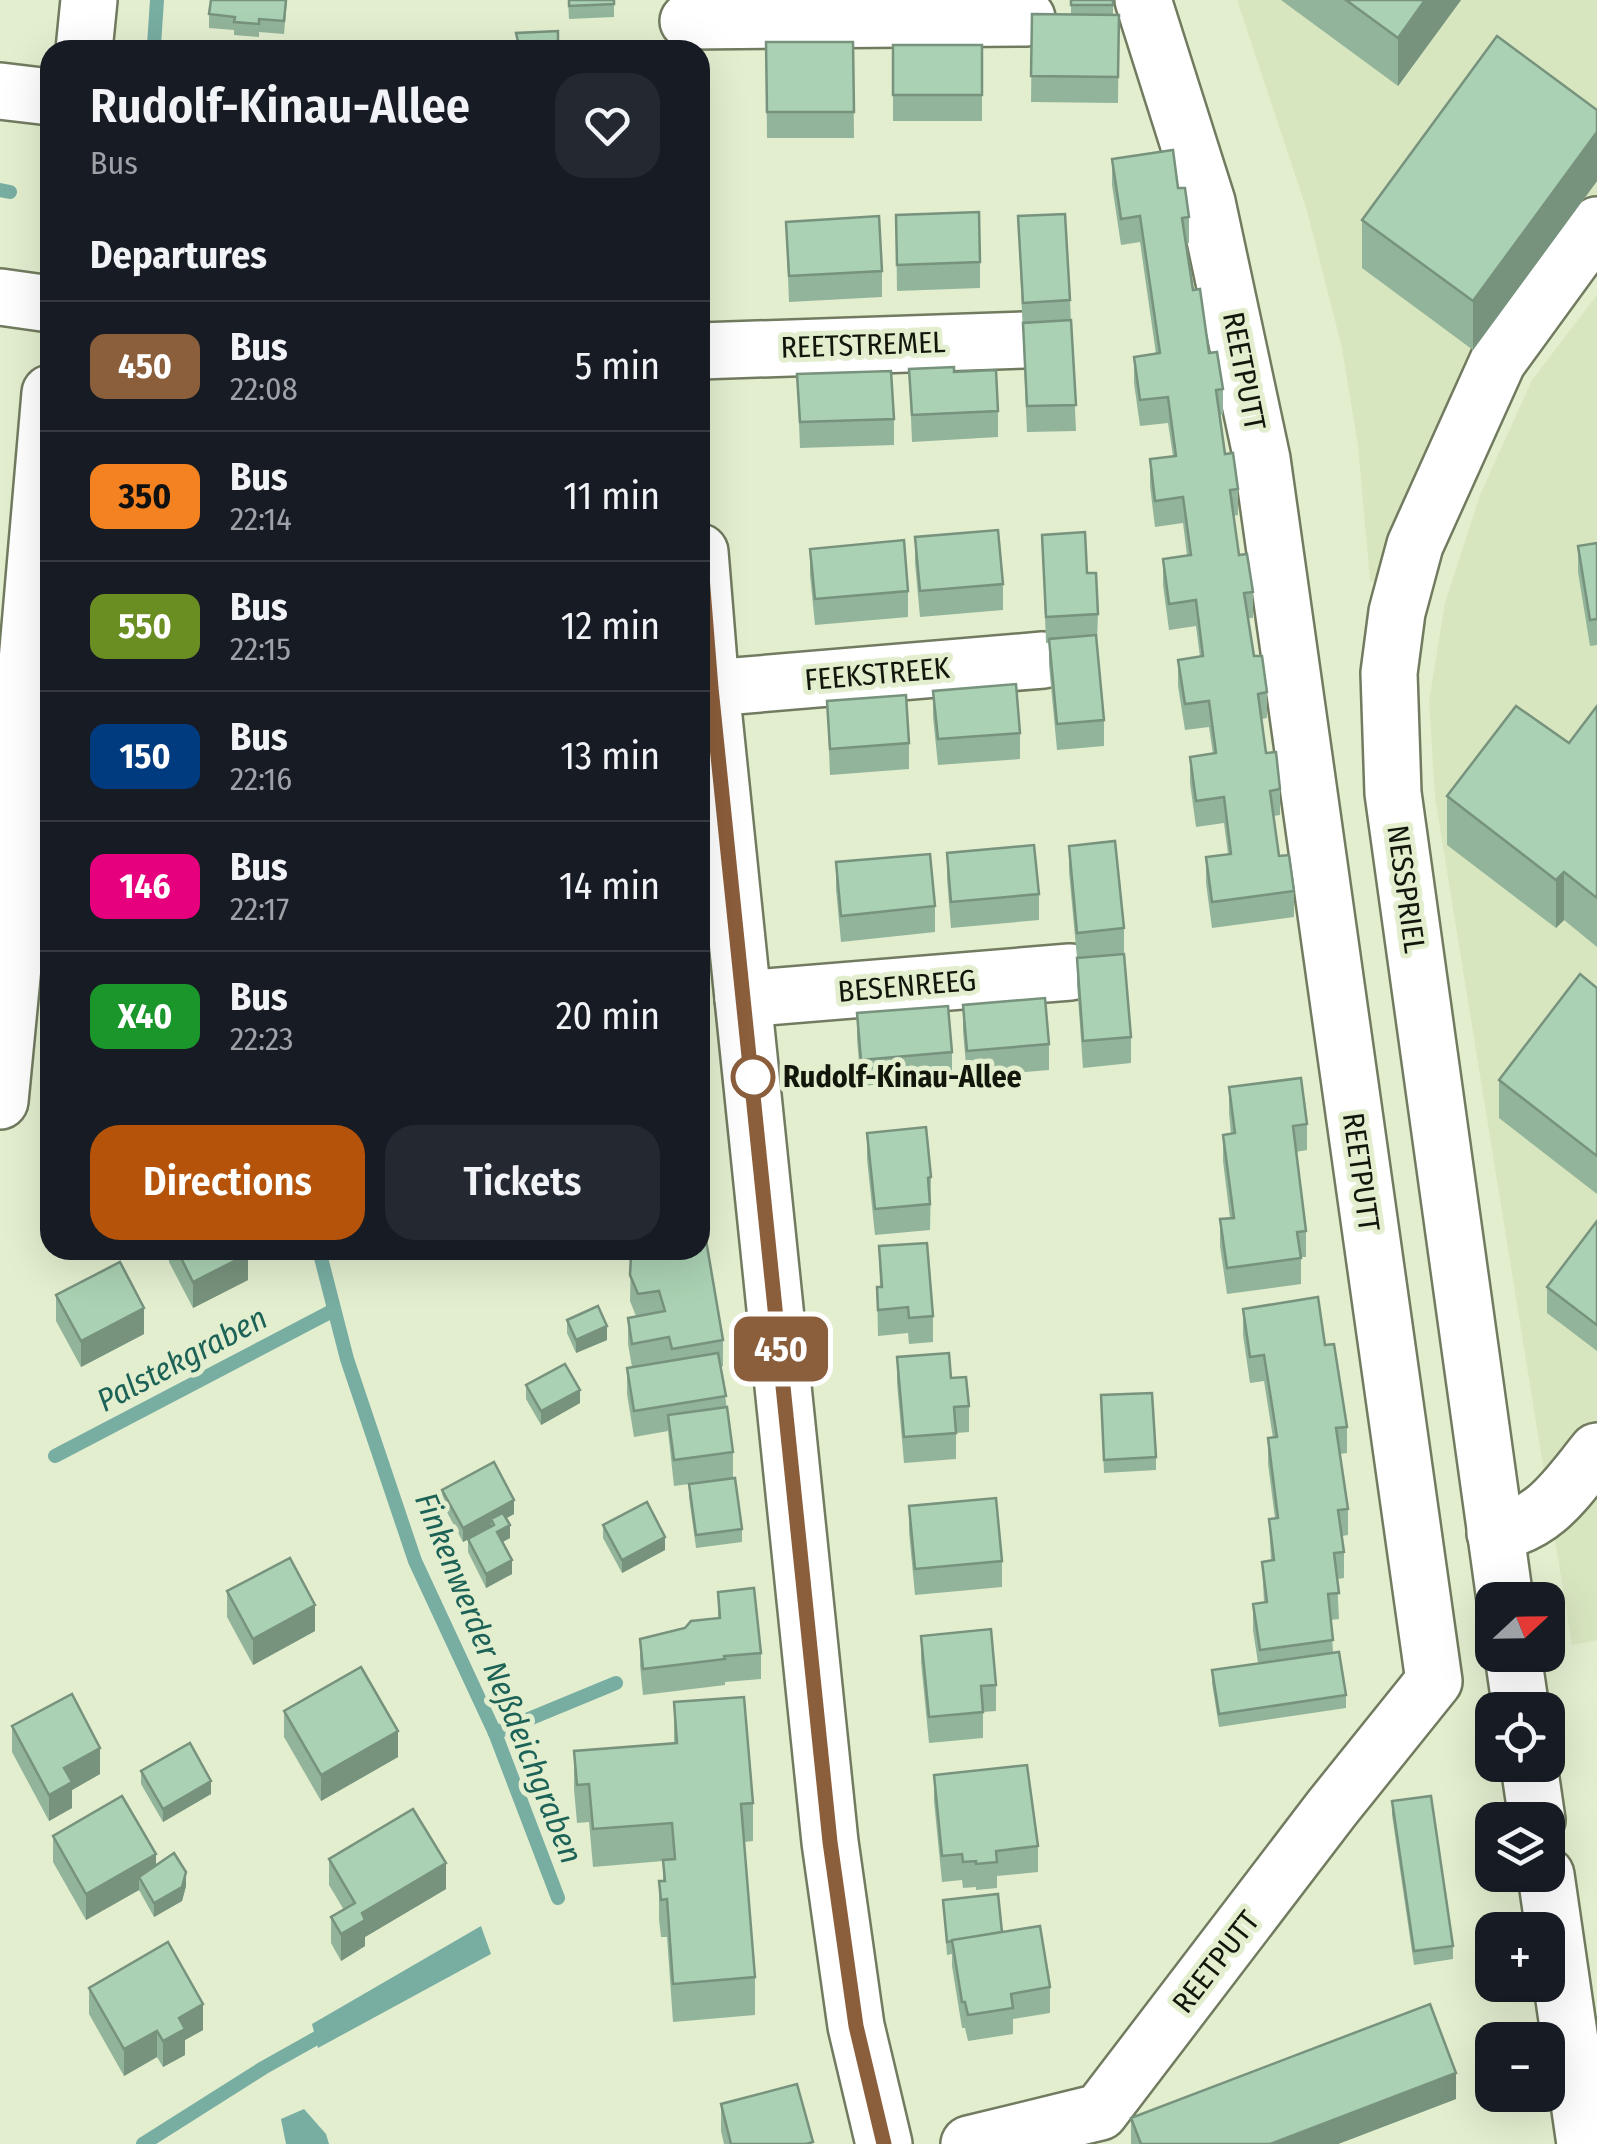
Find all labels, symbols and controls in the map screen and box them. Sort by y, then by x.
button: heart [555,73,660,178]
text: Rudolf-Kinau-Allee [90,77,470,135]
text: Bus [90,144,138,182]
text: Departures [90,232,267,278]
street label: REETPUTT [1215,309,1273,433]
text: Bus [230,324,288,370]
street label: REETSTREMEL [780,324,946,366]
text: 5 min [575,343,660,389]
text: 450 [118,345,172,387]
text: 22:08 [230,370,298,408]
text: Bus [230,454,288,500]
text: 11 min [563,473,660,519]
text: 350 [119,475,171,517]
text: 22:14 [230,500,292,538]
text: Bus [230,584,288,630]
text: 12 min [561,603,660,649]
text: 550 [118,605,172,647]
text: 22:15 [230,630,291,668]
street label: FEEKSTREEK [803,650,951,698]
text: Bus [230,714,288,760]
text: 13 min [560,733,660,779]
text: 150 [119,735,171,777]
text: 22:16 [230,760,292,798]
street label: NESSPRIEL [1379,823,1433,955]
text: Bus [230,844,288,890]
text: 14 min [559,863,660,909]
text: 146 [119,865,171,907]
text: 22:17 [230,890,289,928]
street label: BESENREEG [836,962,978,1010]
text: Bus [230,974,288,1020]
text: 20 min [556,993,660,1039]
text: X40 [118,995,172,1037]
text: 22:23 [230,1020,294,1058]
marker: Rudolf-Kinau-Allee [732,1056,774,1098]
place label: Rudolf-Kinau-Allee [783,1059,1022,1095]
street label: REETPUTT [1335,1110,1387,1234]
button: Directions [90,1125,365,1240]
button: Tickets [385,1125,660,1240]
water label: Palstekgraben [91,1298,273,1420]
line badge: 450 [724,1316,838,1382]
text: 450 [754,1328,808,1370]
water label: Finkenwerder Neßdeichgraben [407,1487,591,1869]
north arrow [1475,1582,1565,1672]
map controls [1475,1582,1565,2112]
button: locate [1475,1692,1565,1782]
button: layers [1475,1802,1565,1892]
street label: REETPUTT [1165,1904,1267,2020]
button: + [1475,1912,1565,2002]
button: − [1475,2022,1565,2112]

